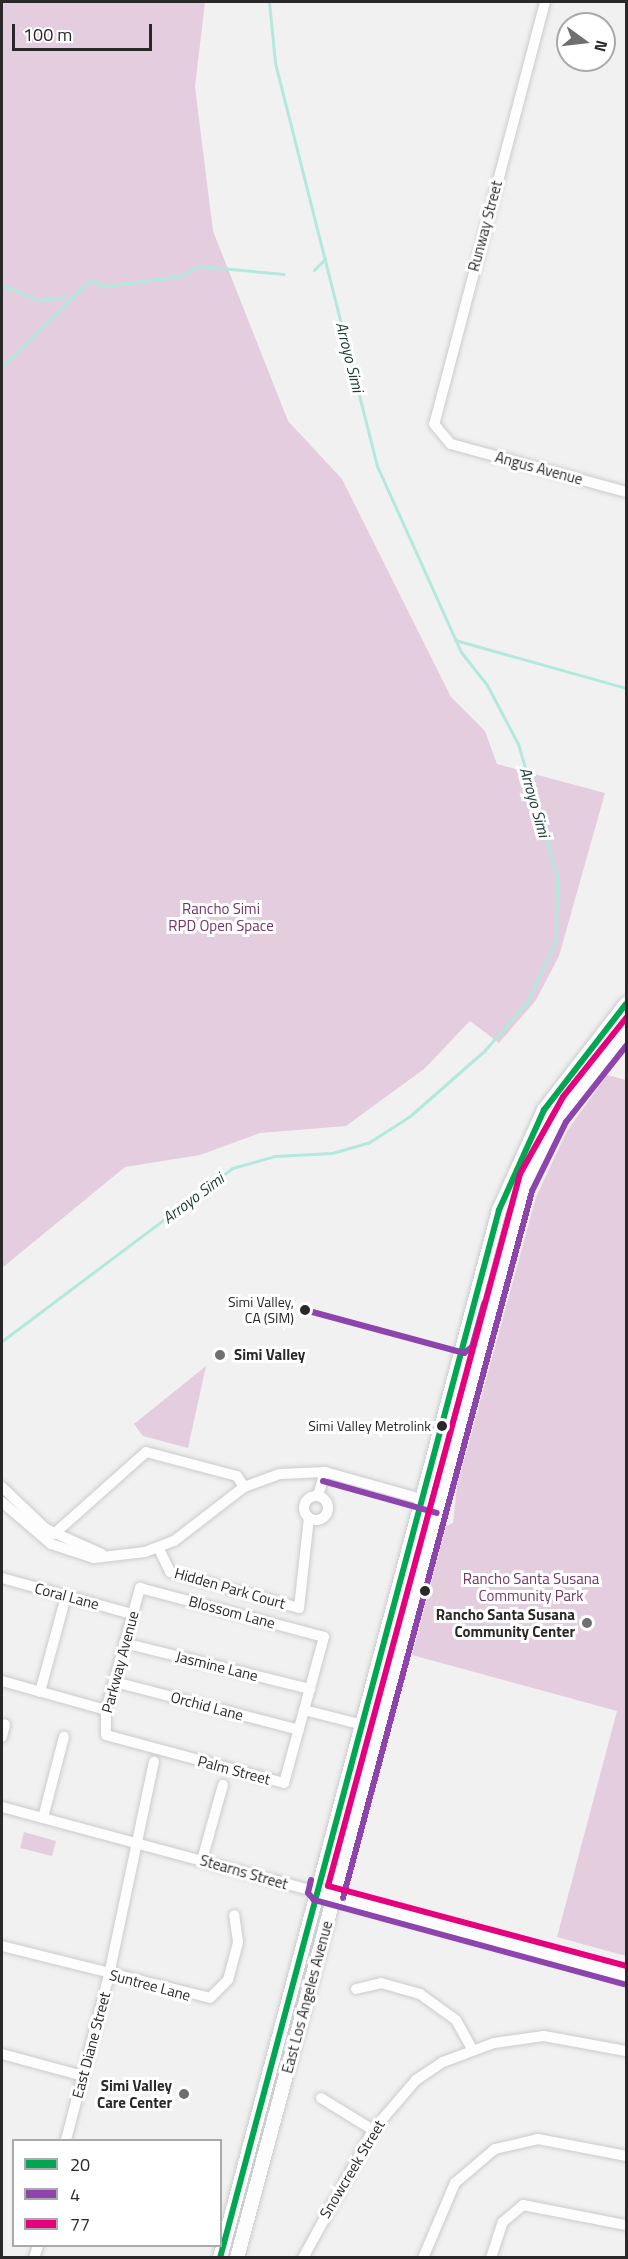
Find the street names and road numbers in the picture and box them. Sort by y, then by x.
street label: Runway Street [464,179,506,273]
street label: Angus Avenue [493,448,585,488]
street label: Hidden Park Court [172,1564,288,1612]
street label: Coral Lane [33,1579,101,1613]
street label: Blossom Lane [187,1592,277,1632]
street label: Parkway Avenue [98,1609,142,1715]
street label: Jasmine Lane [174,1647,260,1685]
street label: Orchid Lane [169,1688,245,1724]
street label: Palm Street [196,1752,272,1788]
street label: Stearns Street [198,1851,290,1893]
street label: East Los Angeles Avenue [278,1919,336,2075]
street label: Suntree Lane [107,1966,193,2004]
street label: East Diane Street [68,1990,114,2100]
street label: Snowcreek Street [316,2117,388,2221]

